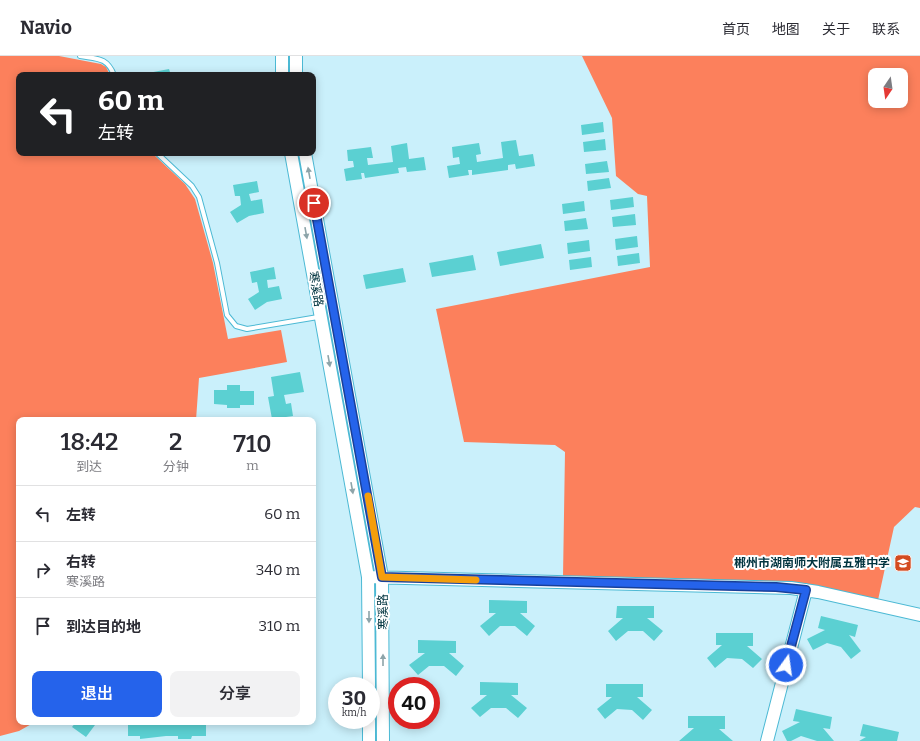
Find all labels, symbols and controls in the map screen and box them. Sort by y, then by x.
text: Navio [20,16,72,39]
text: 首页 [722,21,750,38]
text: 地图 [772,21,800,38]
text: 关于 [822,21,850,38]
text: 联系 [872,21,900,38]
north arrow [868,68,908,108]
map controls [868,68,908,108]
text: 60 m [98,84,164,117]
icon: left [32,88,84,140]
text: 左转 [98,122,134,144]
one-way arrow [306,167,312,179]
pin [297,186,331,220]
icon: arrive [303,192,325,214]
one-way arrow [303,227,309,239]
street label: 寒溪路 [306,270,326,308]
one-way arrow [326,354,332,367]
text: 18:42 [60,428,118,456]
text: 2 [169,428,182,456]
text: 710 [233,430,272,458]
text: m [246,458,259,473]
text: 到达 [76,459,102,474]
text: 分钟 [163,459,189,474]
one-way arrow [349,482,355,495]
icon: left [32,503,54,525]
text: 60 m [264,505,300,523]
text: 左转 [66,506,96,524]
text: 右转 [66,553,96,571]
school or university icon: 郴州市湖南师大附属五雅中学 [893,553,913,573]
place label: 郴州市湖南师大附属五雅中学 [734,556,890,570]
icon: right [32,559,54,581]
text: 340 m [256,561,300,579]
text: 寒溪路 [66,574,105,589]
street label: 寒溪路 [376,594,390,630]
one-way arrow [365,611,372,623]
icon: arrive [32,615,54,637]
text: 310 m [258,617,300,635]
text: 到达目的地 [66,618,141,636]
position arrow [765,644,807,686]
one-way arrow [380,653,386,666]
button: 退出 [32,671,162,717]
button: 分享 [170,671,300,717]
speed limit sign: 40 [388,677,440,729]
text: 30 [342,686,366,710]
text: km/h [342,707,366,719]

